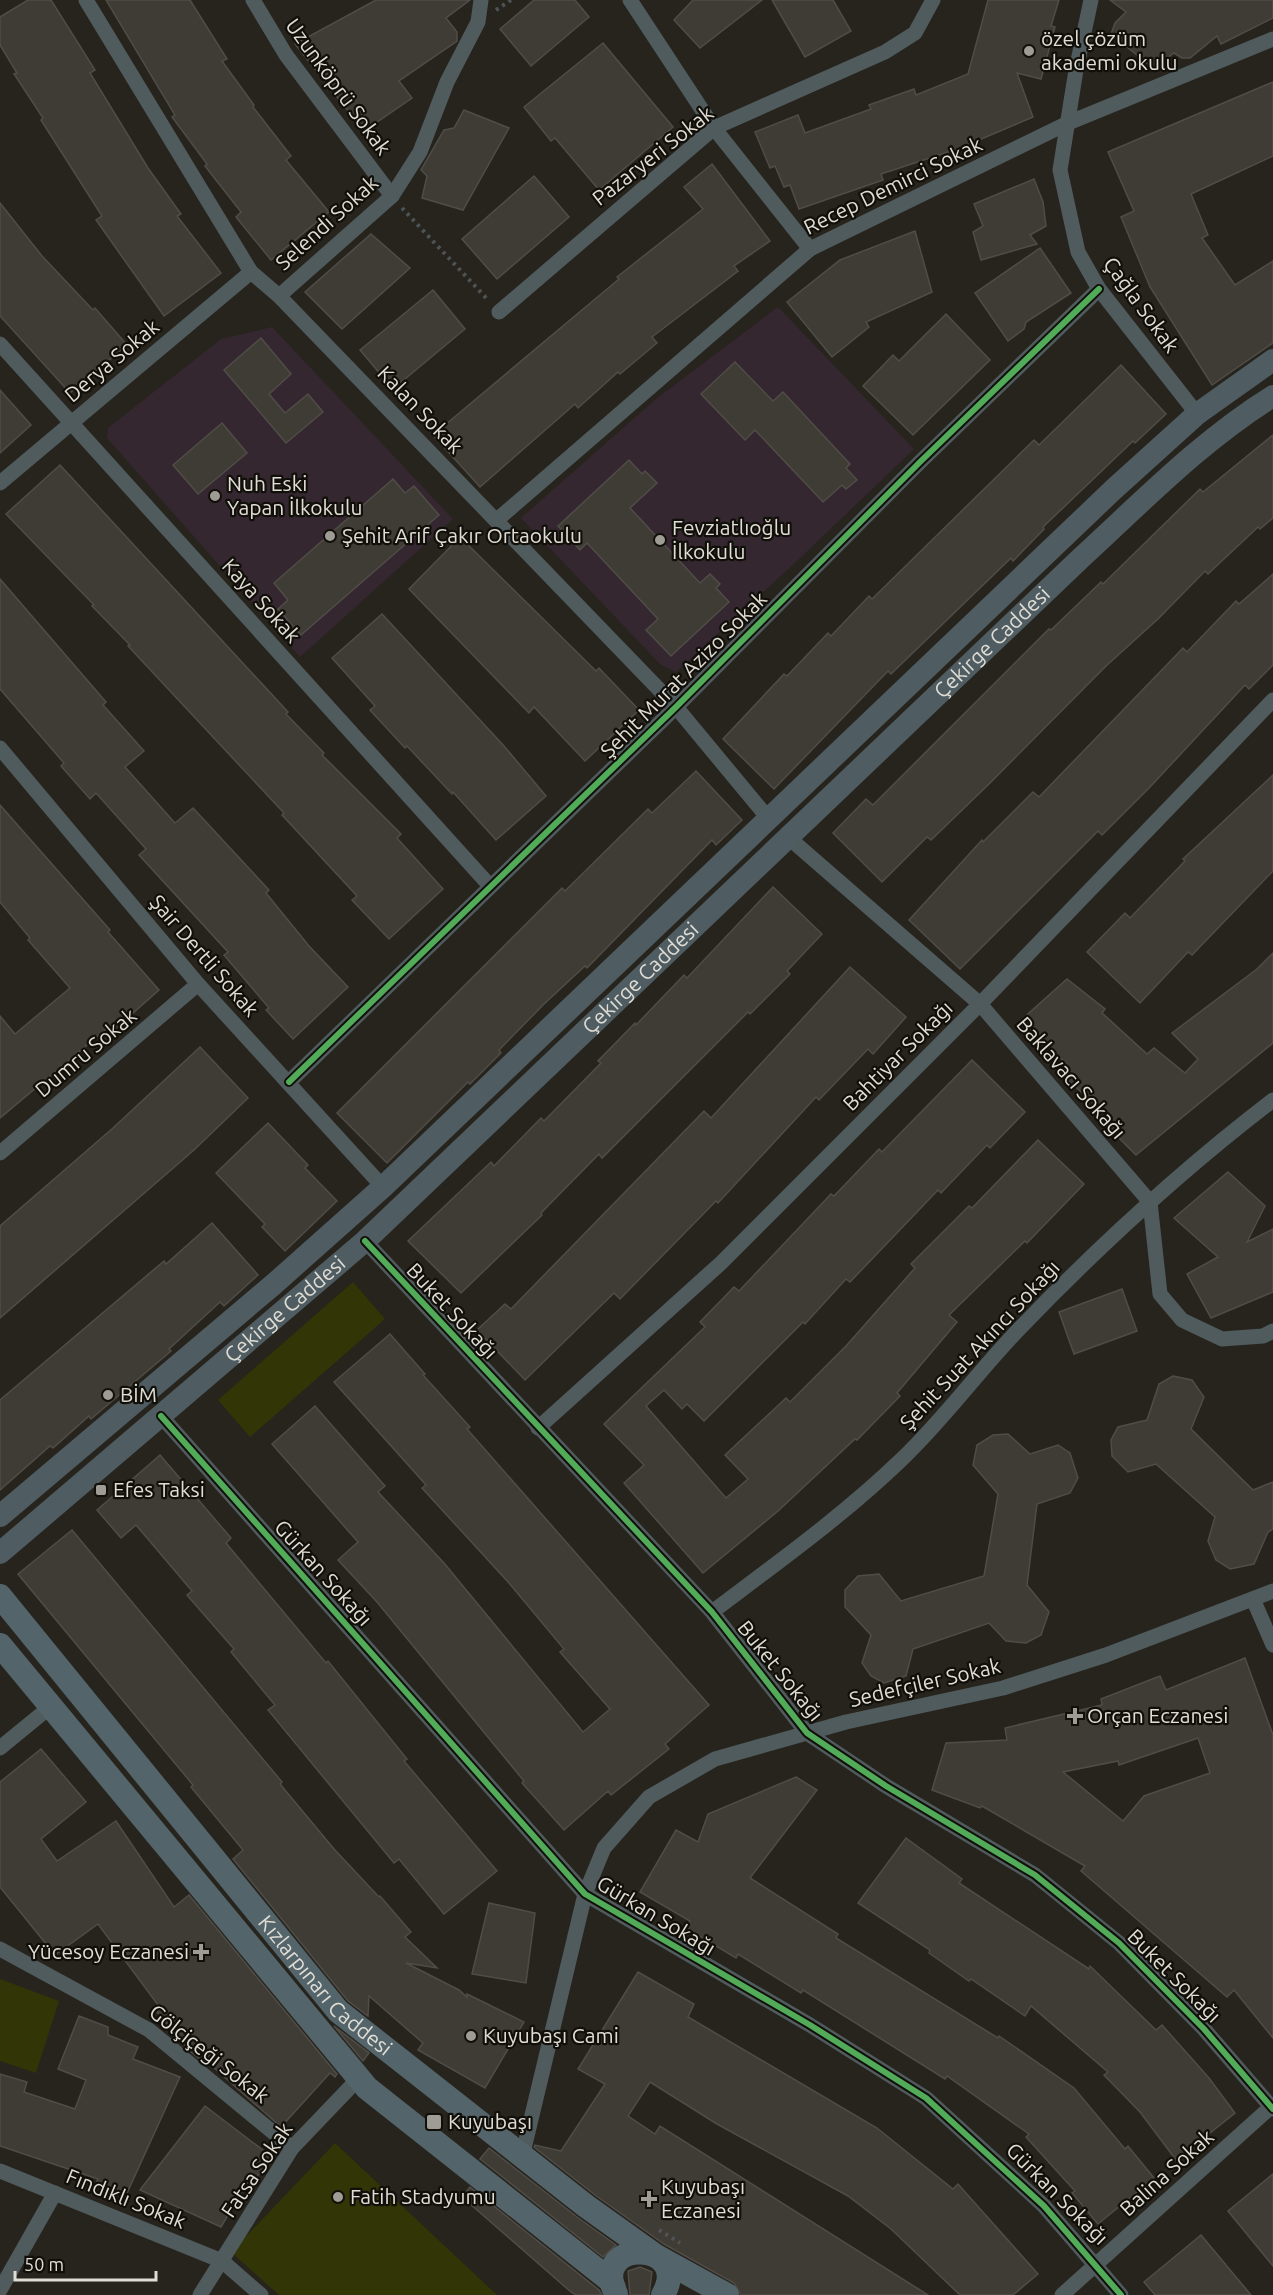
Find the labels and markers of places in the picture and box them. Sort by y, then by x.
place label: özel çözüm akademi okulu [1041,26,1177,74]
marker: özel çözüm akademi okulu [1022,44,1036,58]
place label: Nuh Eski Yapan İlkokulu [227,471,363,519]
marker: Nuh Eski Yapan İlkokulu [208,489,222,503]
place label: Fevziatlıoğlu İlkokulu [672,515,791,563]
place label: Şehit Arif Çakır Ortaokulu [342,523,582,547]
marker: Şehit Arif Çakır Ortaokulu [323,529,337,543]
marker: Fevziatlıoğlu İlkokulu [653,533,667,547]
place label: BİM [120,1382,157,1406]
marker: BİM [101,1388,115,1402]
place label: Efes Taksi [113,1477,205,1501]
marker: Efes Taksi [94,1483,108,1497]
place label: Orçan Eczanesi [1087,1703,1228,1727]
marker: Orçan Eczanesi [1068,1709,1082,1723]
place label: Yücesoy Eczanesi [28,1939,189,1963]
marker: Yücesoy Eczanesi [194,1945,208,1959]
place label: Kuyubaşı Cami [483,2023,619,2047]
marker: Kuyubaşı Cami [464,2029,478,2043]
place label: Kuyubaşı [448,2109,532,2133]
marker: Kuyubaşı [425,2113,443,2131]
place label: Kuyubaşı Eczanesi [661,2174,745,2222]
place label: Fatih Stadyumu [350,2184,496,2208]
marker: Fatih Stadyumu [331,2190,345,2204]
marker: Kuyubaşı Eczanesi [642,2192,656,2206]

